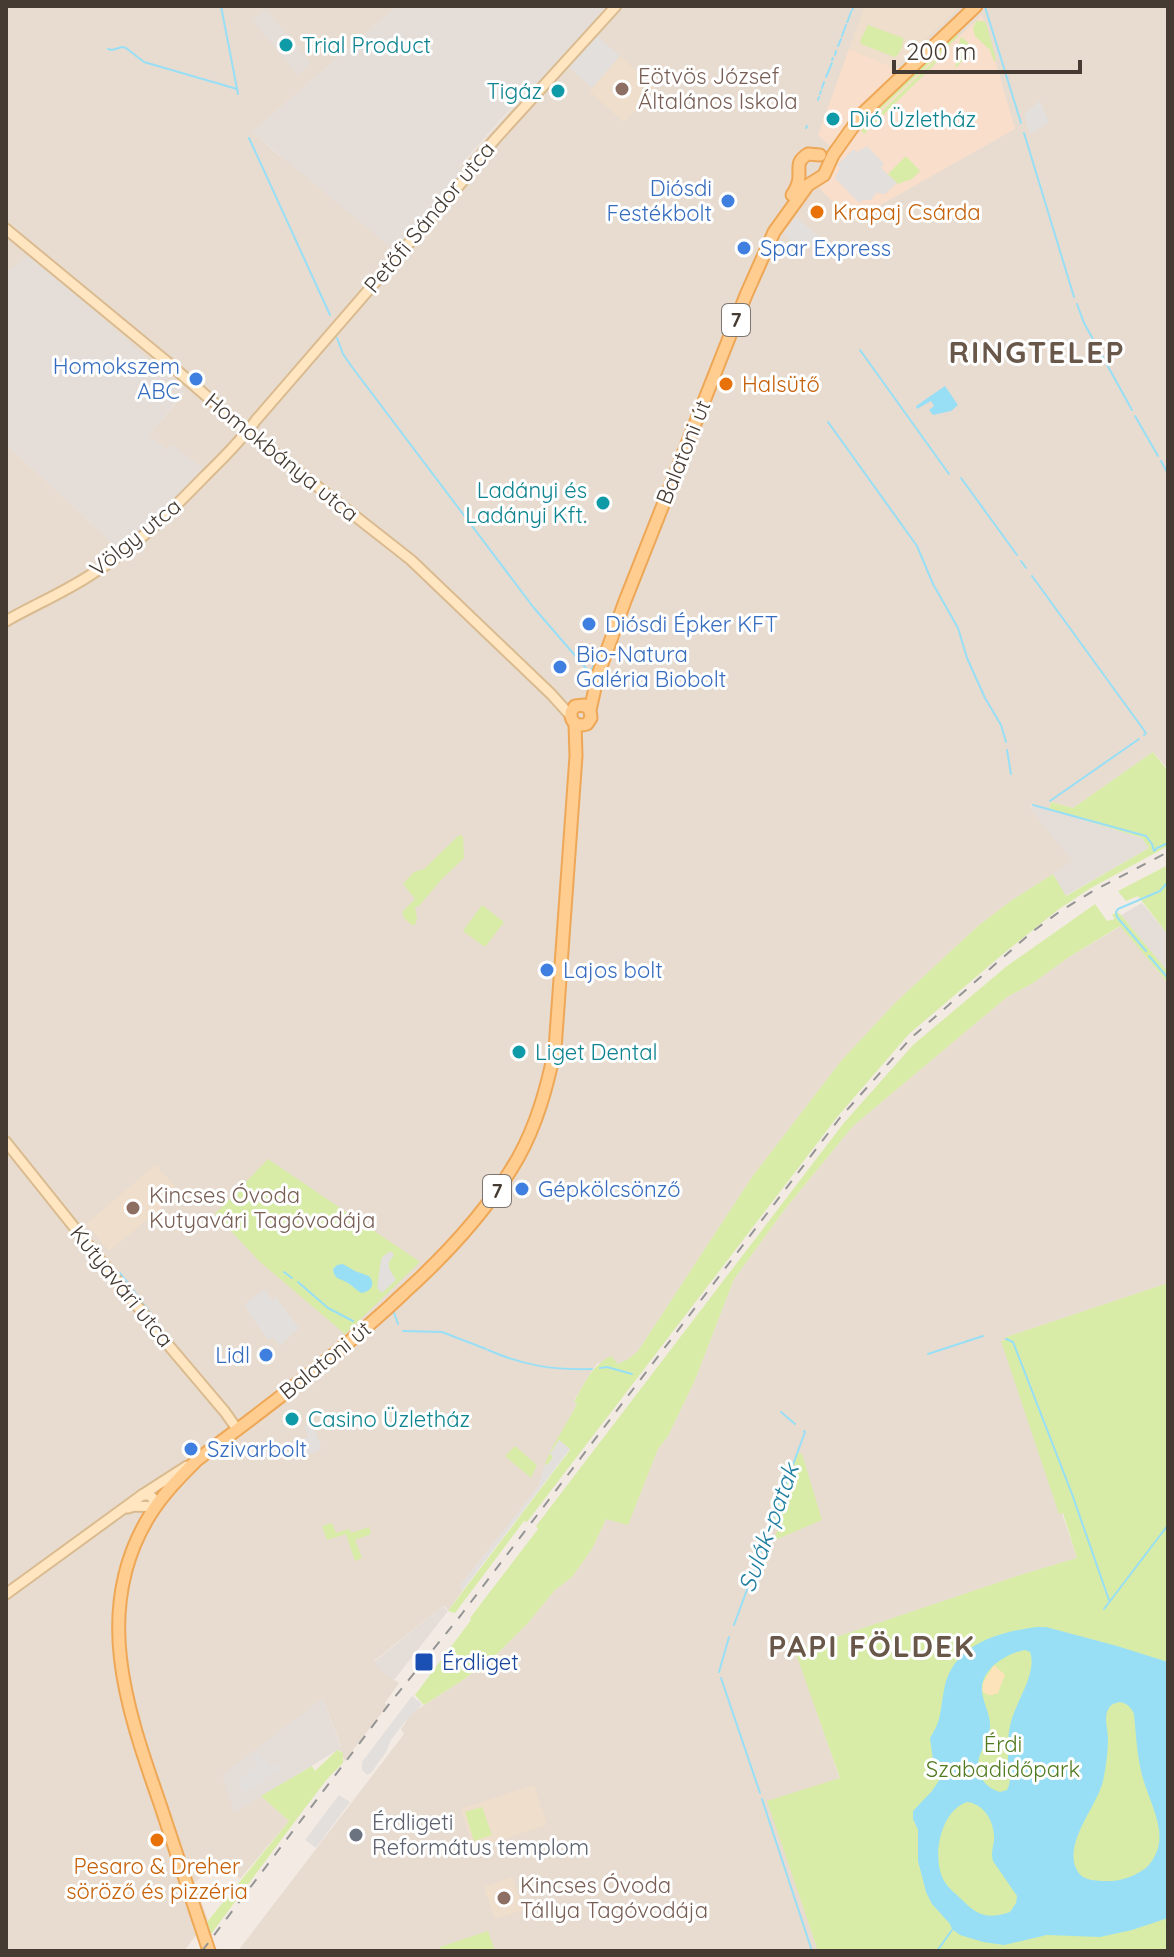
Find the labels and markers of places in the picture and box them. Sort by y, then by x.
place label: Trial Product [302,31,431,59]
marker: Trial Product [277,36,295,54]
place label: Eötvös József Általános Iskola [638,62,798,115]
place label: Tigáz [487,77,542,105]
marker: Eötvös József Általános Iskola [613,80,631,98]
marker: Tigáz [549,82,567,100]
place label: Dió Üzletház [849,105,976,133]
marker: Dió Üzletház [824,110,842,128]
place label: Diósdi Festékbolt [607,174,712,227]
marker: Diósdi Festékbolt [719,192,737,210]
place label: Krapaj Csárda [833,198,981,226]
marker: Krapaj Csárda [808,203,826,221]
place label: Spar Express [760,234,891,262]
marker: Spar Express [735,239,753,257]
place label: Homokszem ABC [53,352,180,405]
marker: Homokszem ABC [187,370,205,388]
place label: Halsütő [742,370,820,398]
marker: Halsütő [717,375,735,393]
place label: Ladányi és Ladányi Kft. [465,476,587,529]
marker: Ladányi és Ladányi Kft. [594,494,612,512]
place label: Diósdi Épker KFT [605,610,778,638]
marker: Diósdi Épker KFT [580,615,598,633]
place label: Bio-Natura Galéria Biobolt [576,640,726,693]
marker: Bio-Natura Galéria Biobolt [551,658,569,676]
place label: Lajos bolt [563,956,663,984]
marker: Lajos bolt [538,961,556,979]
place label: Liget Dental [535,1038,658,1066]
marker: Liget Dental [510,1043,528,1061]
place label: Gépkölcsönző [538,1175,681,1203]
marker: Gépkölcsönző [513,1180,531,1198]
place label: Kincses Óvoda Kutyavári Tagóvodája [149,1181,375,1234]
marker: Kincses Óvoda Kutyavári Tagóvodája [124,1199,142,1217]
place label: Lidl [215,1341,250,1369]
marker: Lidl [257,1346,275,1364]
place label: Casino Üzletház [308,1405,470,1433]
marker: Casino Üzletház [283,1410,301,1428]
place label: Szivarbolt [207,1435,307,1463]
marker: Szivarbolt [182,1440,200,1458]
place label: Érdliget [442,1648,519,1676]
marker: Érdliget [413,1651,435,1673]
place label: Érdligeti Református templom [372,1808,589,1861]
marker: Érdligeti Református templom [347,1826,365,1844]
marker: Pesaro & Dreher söröző és pizzéria [148,1831,166,1849]
place label: Pesaro & Dreher söröző és pizzéria [66,1852,248,1905]
place label: Kincses Óvoda Tállya Tagóvodája [520,1871,708,1924]
marker: Kincses Óvoda Tállya Tagóvodája [495,1889,513,1907]

